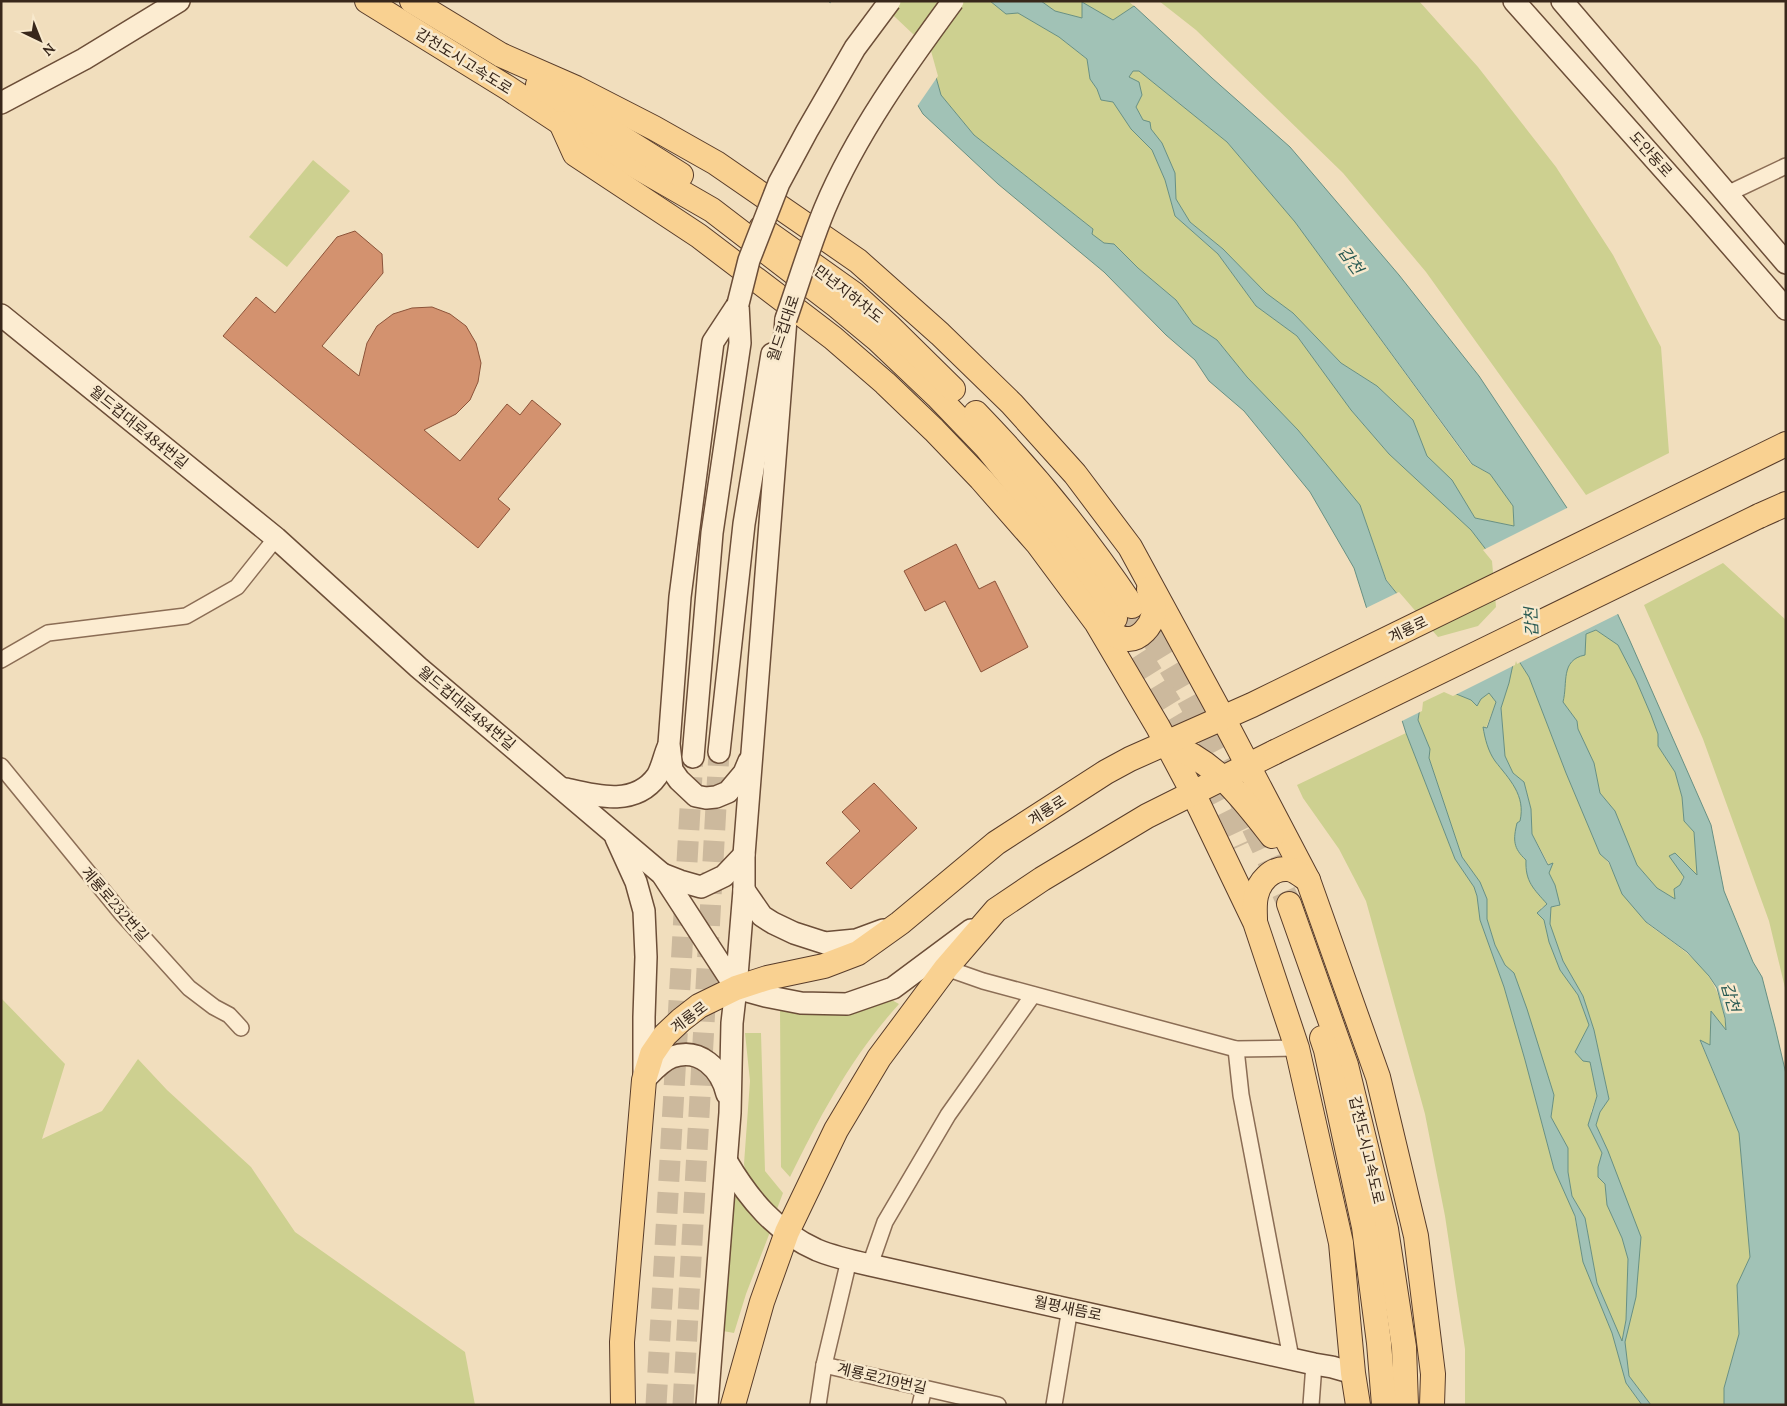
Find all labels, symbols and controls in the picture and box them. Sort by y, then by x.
north arrow [15,15,65,65]
street label: 갑천도시고속도로 [412,24,516,98]
text: N [39,39,59,60]
street label: 도안동로 [1625,127,1677,181]
water label: 갑천 [1334,242,1369,280]
street label: 만년지하차도 [811,261,887,327]
street label: 월드컵대로 [763,292,803,364]
street label: 월드컵대로484번길 [86,381,192,473]
water label: 갑천 [1520,605,1542,637]
street label: 계룡로 [1385,611,1431,647]
street label: 월드컵대로484번길 [414,662,520,754]
street label: 계룡로 [1024,791,1070,829]
street label: 계룡로232번길 [77,863,153,945]
water label: 갑천 [1717,980,1745,1016]
street label: 계룡로 [667,997,711,1037]
street label: 갑천도시고속도로 [1345,1094,1389,1206]
street label: 월평새뜸로 [1032,1292,1104,1324]
street label: 계룡로219번길 [835,1358,929,1398]

